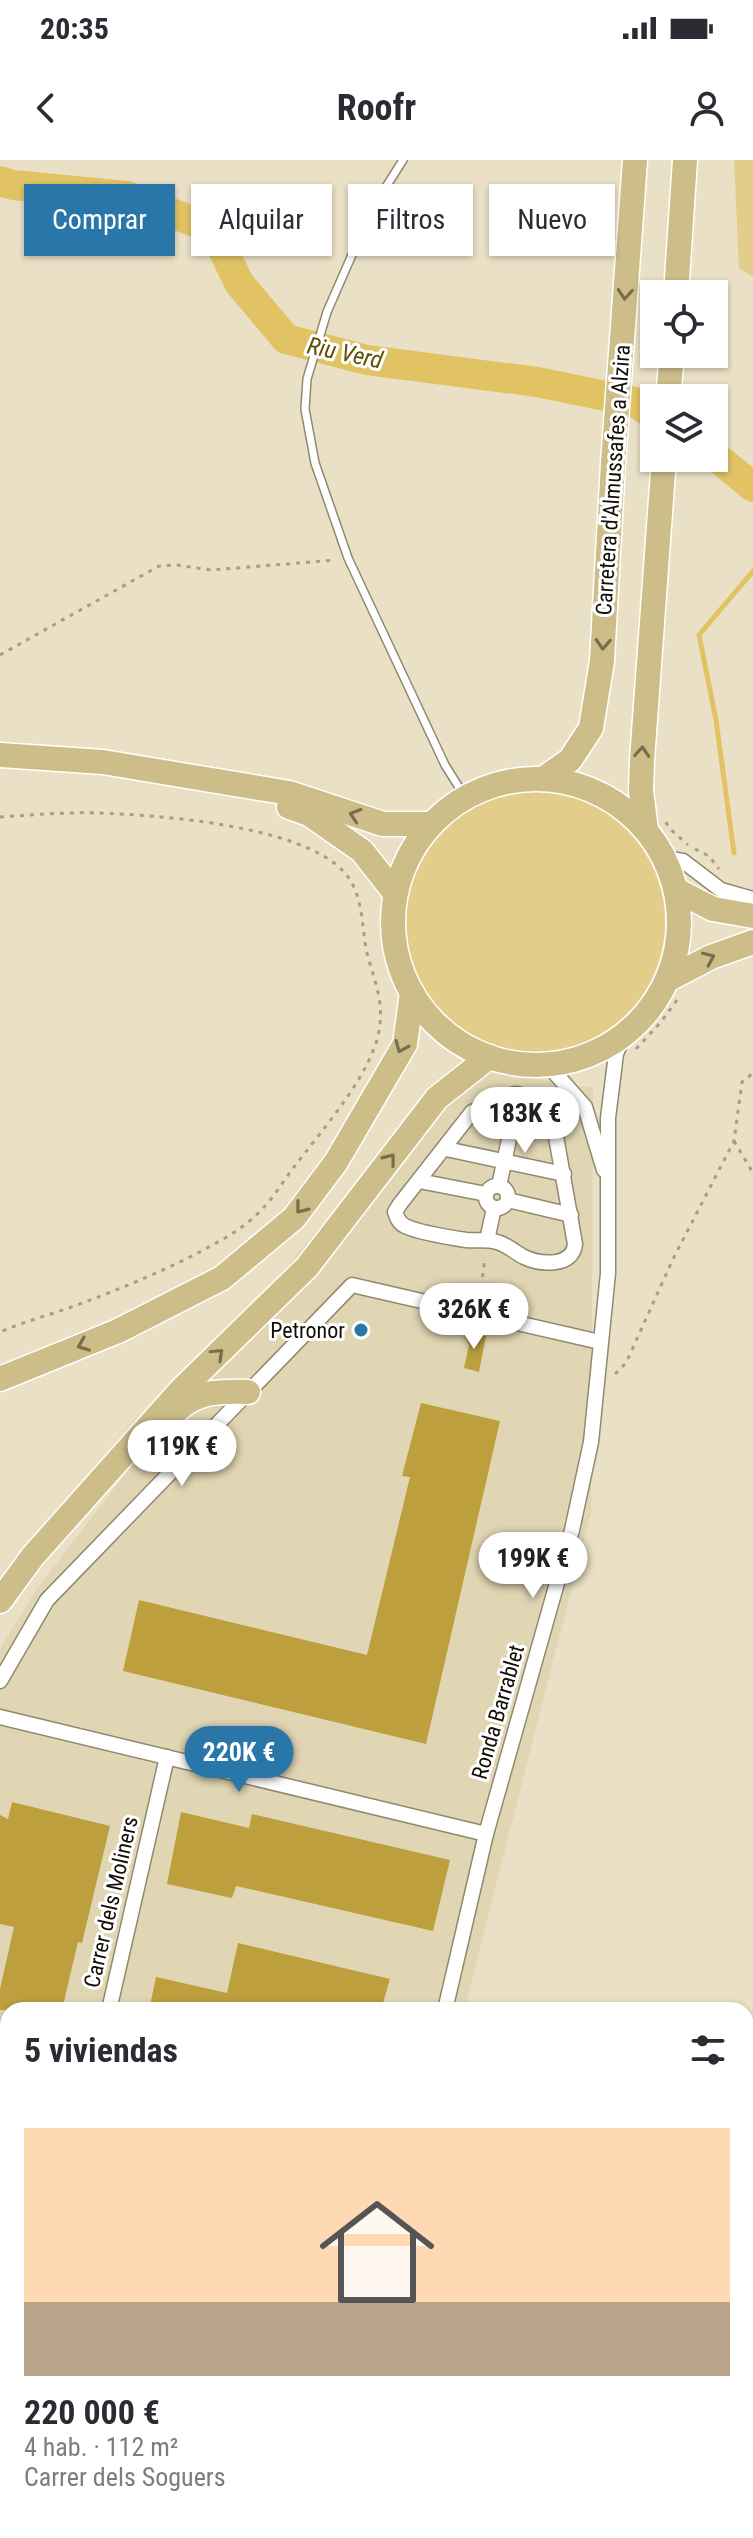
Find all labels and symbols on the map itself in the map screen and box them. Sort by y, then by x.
one-way arrow [617,288,634,301]
water label: Riu Verd [305,331,386,375]
street label: Carretera d'Almussafes a Alzira [591,344,635,616]
one-way arrow [595,638,612,651]
one-way arrow [634,745,651,758]
one-way arrow [349,808,362,824]
one-way arrow [701,952,715,968]
one-way arrow [394,1040,411,1054]
pin: 183K € [460,1087,590,1155]
one-way arrow [380,1153,394,1168]
one-way arrow [296,1199,310,1214]
pin: 326K € [409,1283,539,1351]
place label: Petronor [270,1318,345,1343]
marker: Petronor [352,1321,370,1339]
one-way arrow [77,1335,91,1352]
one-way arrow [209,1348,223,1363]
pin: 119K € [117,1420,247,1488]
pin: 199K € [468,1532,598,1600]
street label: Ronda Barrablet [467,1642,529,1782]
pin: 220K € [174,1726,304,1794]
street label: Carrer dels Moliners [79,1814,143,1990]

